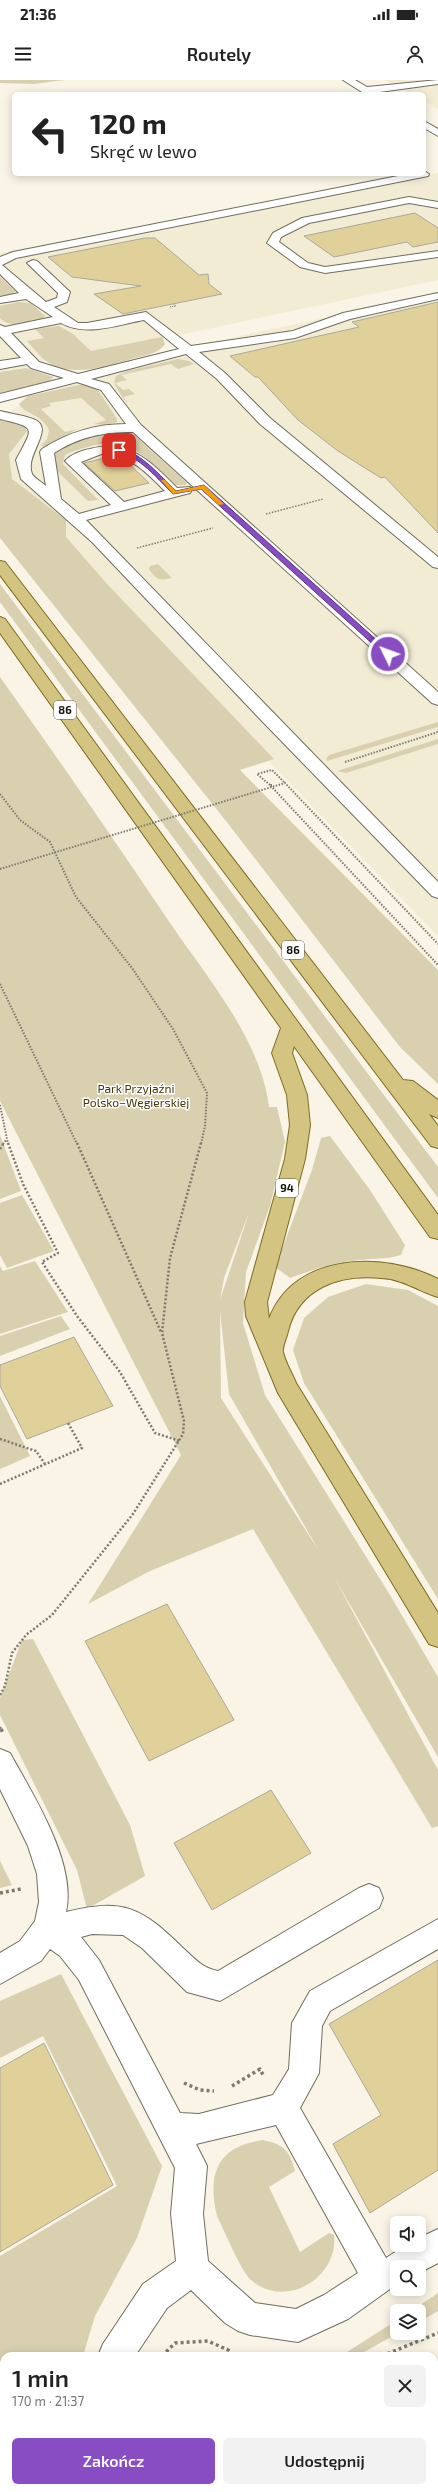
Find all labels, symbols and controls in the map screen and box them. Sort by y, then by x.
text: 21:36 [20,5,56,23]
icon: menu [12,43,34,65]
text: Routely [187,43,251,65]
icon: person [404,43,426,65]
text: 120 m [90,106,167,140]
icon: left [24,108,76,160]
text: Skręć w lewo [90,140,197,162]
pin [102,433,136,467]
icon: arrive [108,439,130,461]
position arrow [367,633,409,675]
road number: 86 [54,701,76,719]
road number: 86 [282,941,304,959]
park label: Park Przyjaźni Polsko–Węgierskiej [83,1081,189,1110]
road number: 94 [276,1179,298,1197]
map controls [390,2216,426,2340]
button: sound [390,2216,426,2252]
button: search [390,2260,426,2296]
button: layers [390,2304,426,2340]
text: 1 min [12,2363,69,2392]
button: close [384,2365,426,2407]
text: 170 m · 21:37 [12,2393,84,2409]
button: Zakończ [12,2438,215,2484]
button: Udostępnij [223,2438,426,2484]

